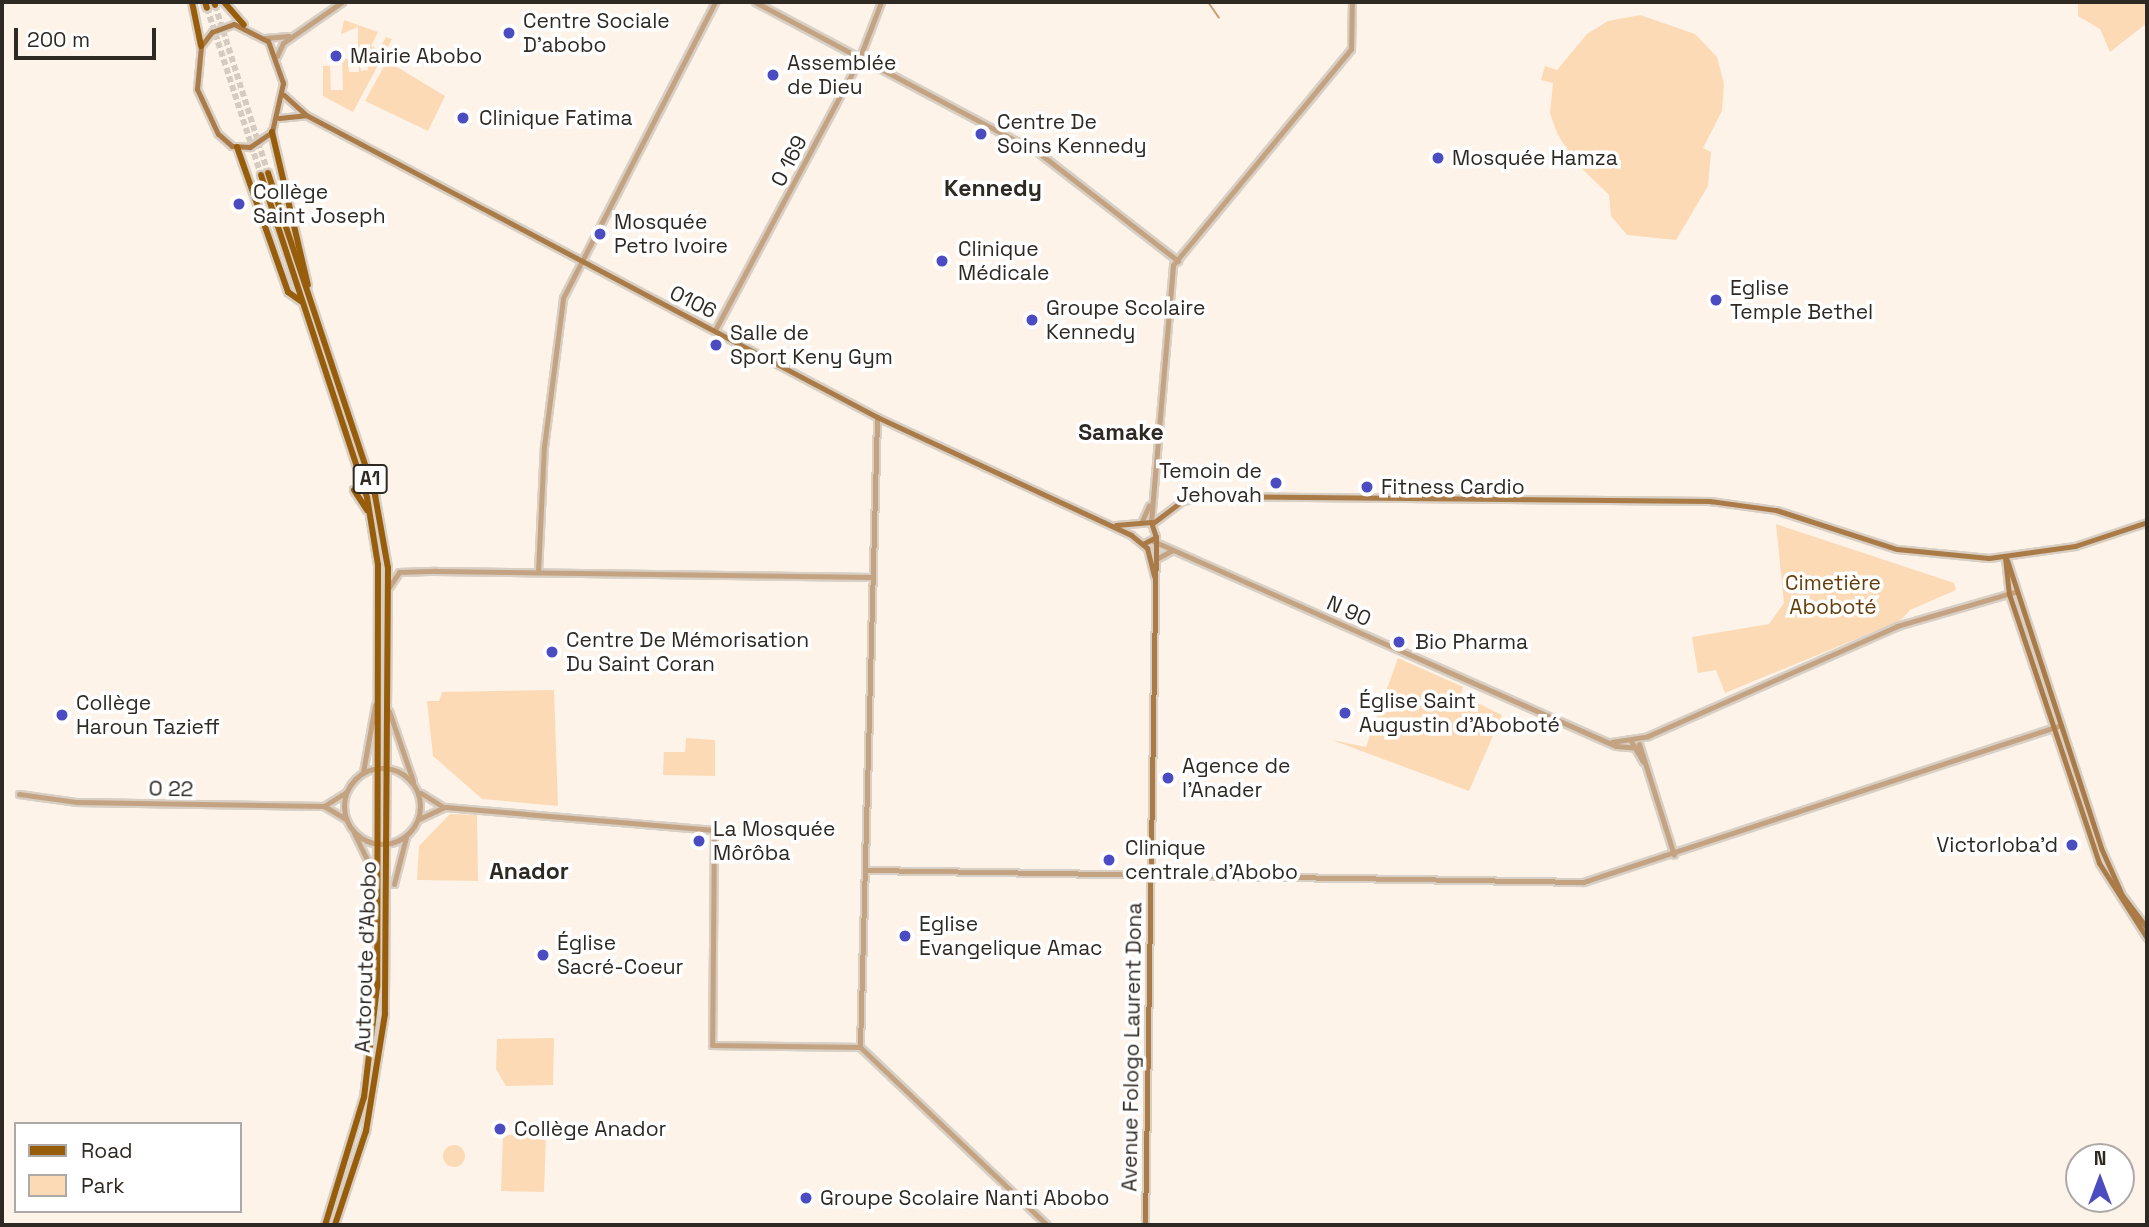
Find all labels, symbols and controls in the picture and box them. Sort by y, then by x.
place label: Centre Sociale D'abobo [523,8,670,58]
scale bar [18,14,159,58]
marker: Centre Sociale D'abobo [501,25,517,41]
text: 200 m [27,26,90,53]
place label: Mairie Abobo [350,43,483,69]
marker: Mairie Abobo [328,48,344,64]
place label: Assemblée de Dieu [787,50,896,100]
marker: Assemblée de Dieu [765,67,781,83]
place label: Clinique Fatima [479,105,633,131]
marker: Clinique Fatima [453,108,473,128]
place label: Centre De Soins Kennedy [997,109,1147,159]
marker: Centre De Soins Kennedy [971,124,991,144]
street label: O 169 [766,131,812,191]
place label: Mosquée Hamza [1452,145,1618,171]
marker: Mosquée Hamza [1430,150,1446,166]
district label: Kennedy [944,174,1042,202]
place label: Collège Saint Joseph [253,179,386,229]
marker: Collège Saint Joseph [231,196,247,212]
place label: Mosquée Petro Ivoire [614,209,728,259]
marker: Mosquée Petro Ivoire [592,226,608,242]
place label: Clinique Médicale [958,236,1049,286]
marker: Clinique Médicale [932,251,952,271]
place label: Eglise Temple Bethel [1730,275,1873,325]
street label: O106 [665,280,721,324]
marker: Eglise Temple Bethel [1708,292,1724,308]
place label: Groupe Scolaire Kennedy [1046,295,1205,345]
marker: Groupe Scolaire Kennedy [1024,312,1040,328]
place label: Salle de Sport Keny Gym [730,320,893,370]
marker: Salle de Sport Keny Gym [708,337,724,353]
district label: Samake [1078,418,1164,446]
place label: Temoin de Jehovah [1159,458,1262,508]
road number: A1 [352,464,388,494]
place label: Fitness Cardio [1381,474,1525,500]
marker: Temoin de Jehovah [1268,475,1284,491]
marker: Fitness Cardio [1359,479,1375,495]
park label: Cimetière Aboboté [1785,570,1881,620]
street label: N 90 [1323,590,1375,632]
place label: Centre De Mémorisation Du Saint Coran [566,627,809,677]
place label: Bio Pharma [1415,629,1528,655]
marker: Bio Pharma [1389,632,1409,652]
marker: Centre De Mémorisation Du Saint Coran [544,644,560,660]
place label: Église Saint Augustin d’Aboboté [1359,688,1560,738]
place label: Collège Haroun Tazieff [76,690,220,740]
marker: Église Saint Augustin d’Aboboté [1337,705,1353,721]
marker: Collège Haroun Tazieff [54,707,70,723]
place label: Agence de l’Anader [1182,753,1290,803]
marker: Agence de l’Anader [1160,770,1176,786]
street label: O 22 [148,776,194,802]
place label: La Mosquée Môrôba [713,816,835,866]
place label: Victorloba'd [1936,832,2058,858]
marker: La Mosquée Môrôba [691,833,707,849]
place label: Clinique centrale d'Abobo [1125,835,1298,885]
marker: Victorloba'd [2064,837,2080,853]
marker: Clinique centrale d'Abobo [1099,850,1119,870]
district label: Anador [489,857,569,885]
street label: Autoroute d'Abobo [350,861,382,1053]
street label: Avenue Fologo Laurent Dona [1117,902,1147,1192]
place label: Eglise Evangelique Amac [919,911,1103,961]
marker: Eglise Evangelique Amac [897,928,913,944]
place label: Église Sacré-Coeur [557,930,683,980]
marker: Église Sacré-Coeur [535,947,551,963]
place label: Collège Anador [514,1116,667,1142]
marker: Collège Anador [492,1121,508,1137]
legend [14,1122,242,1213]
text: Road [81,1137,133,1164]
north arrow [2065,1143,2135,1213]
text: N [2094,1146,2106,1171]
text: Park [81,1172,125,1199]
place label: Groupe Scolaire Nanti Abobo [820,1185,1110,1211]
marker: Groupe Scolaire Nanti Abobo [798,1190,814,1206]

